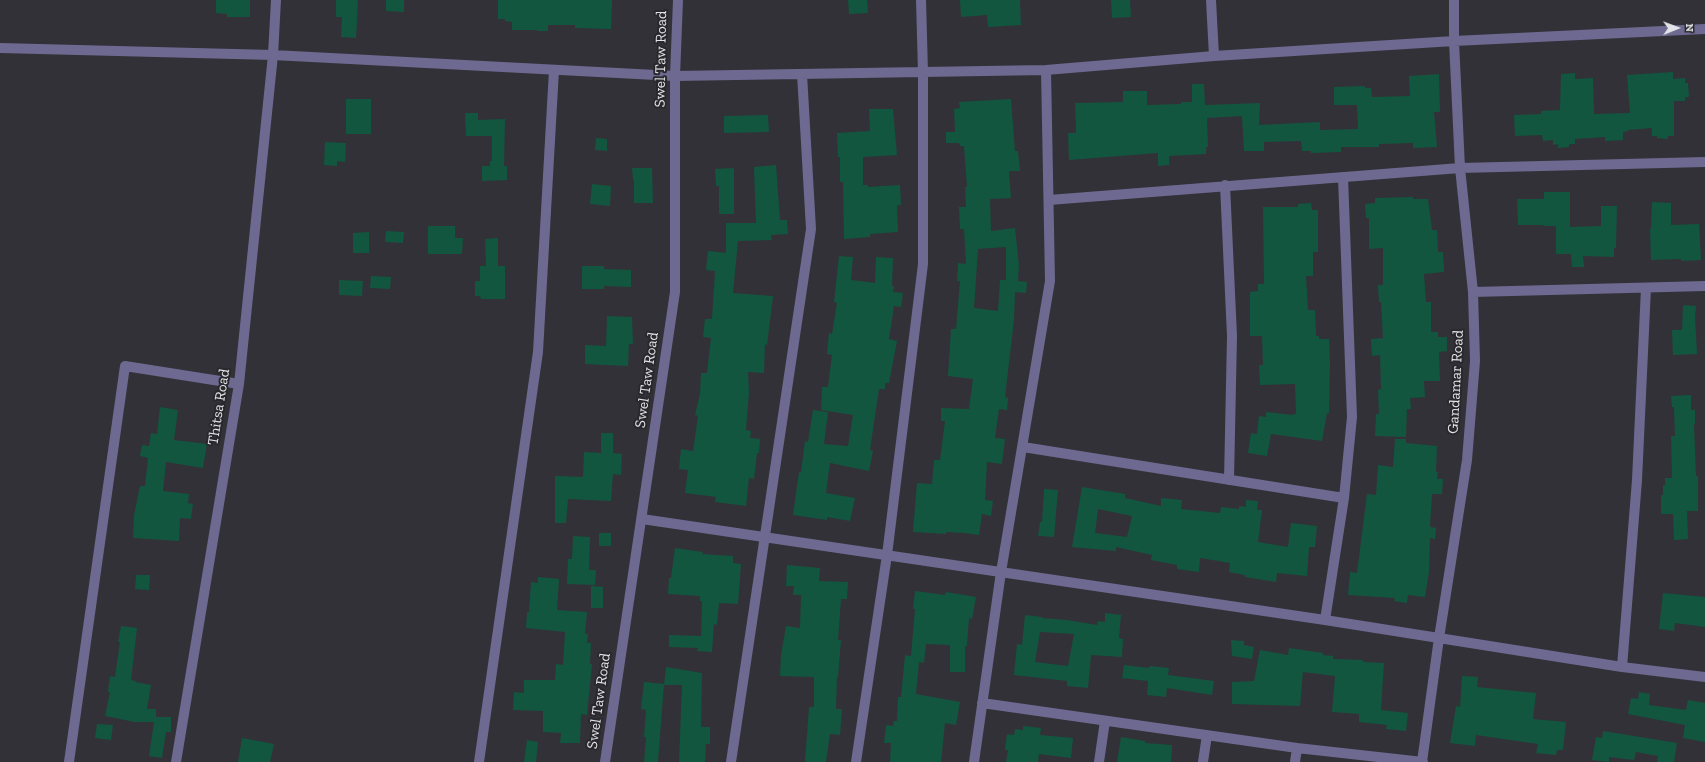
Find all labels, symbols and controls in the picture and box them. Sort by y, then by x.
north arrow [1657,8,1697,48]
street label: Swel Taw Road [651,11,671,107]
text: N [1683,23,1696,32]
street label: Gandamar Road [1444,330,1468,434]
street label: Swel Taw Road [631,331,663,429]
street label: Thitsa Road [204,368,234,446]
street label: Swel Taw Road [583,652,615,750]

